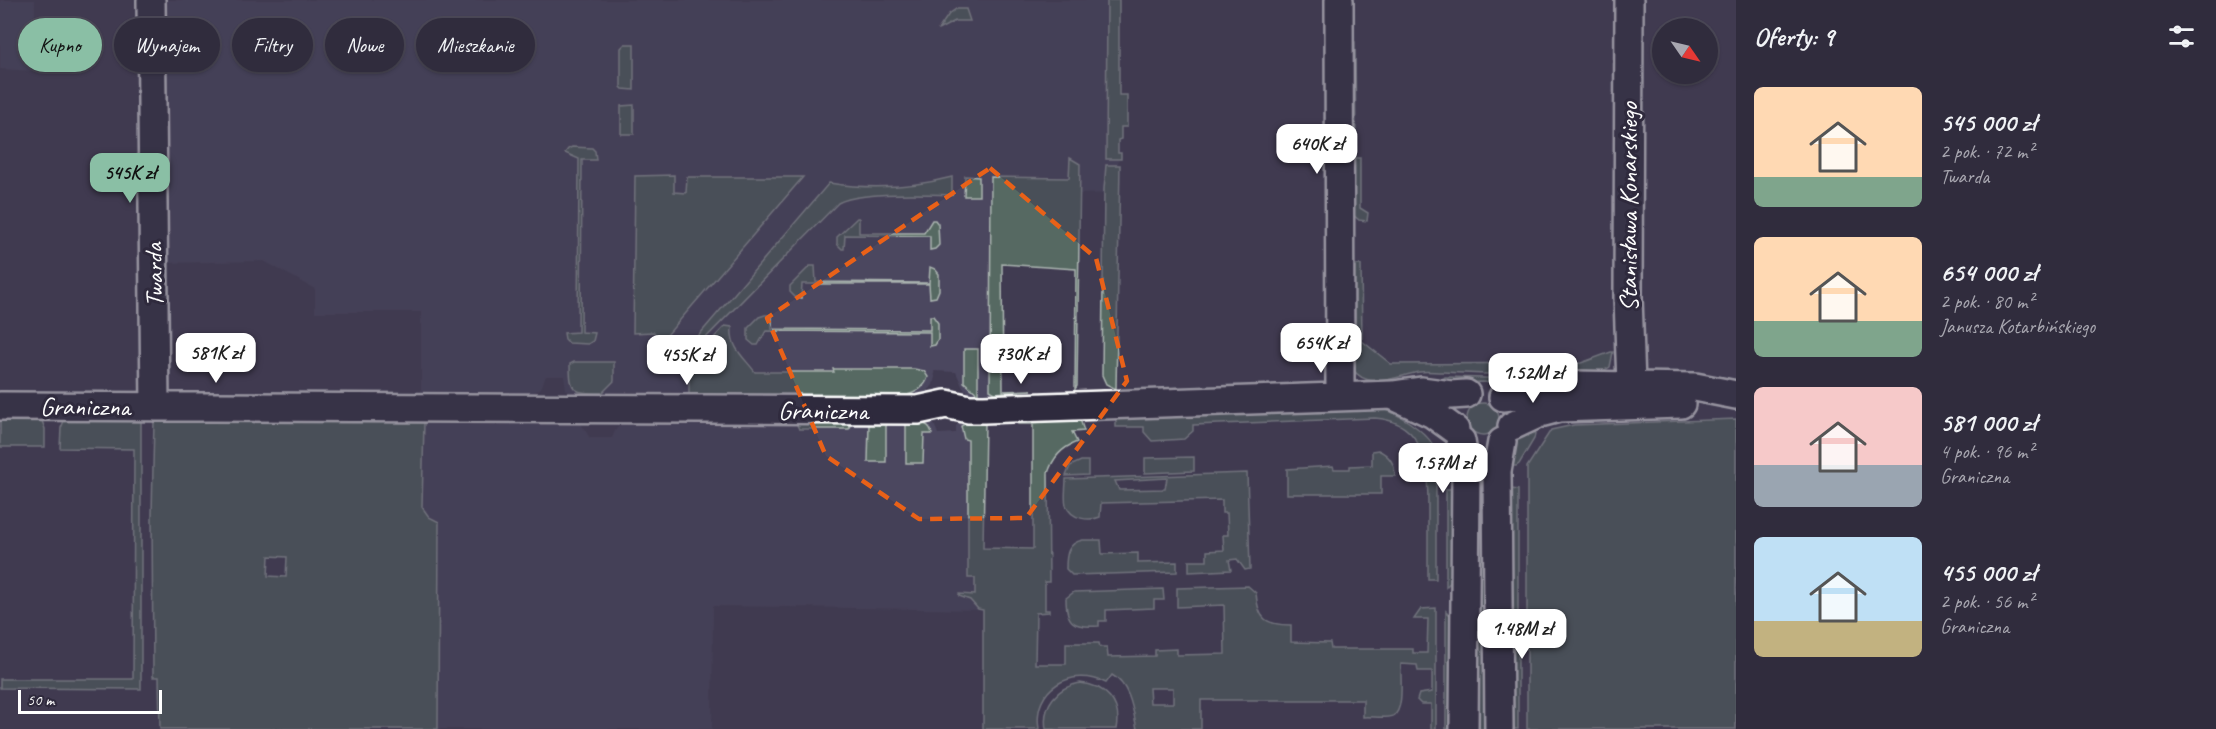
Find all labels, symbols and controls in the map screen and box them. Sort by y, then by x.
chip: Kupno [18,18,102,72]
chip: Wynajem [114,18,220,72]
chip: Filtry [232,18,313,72]
chip: Nowe [325,18,404,72]
chip: Mieszkanie [416,18,535,72]
north arrow [1652,18,1718,84]
map controls [1652,18,1718,84]
text: Oferty: 9 [1754,20,1834,53]
icon: filters [2165,20,2198,53]
street label: Stanisława Konarskiego [1612,101,1645,312]
text: 545 000 zł [1940,106,2036,139]
icon: home [1802,111,1874,183]
pin: 640K zł [1262,124,1372,175]
text: 640K zł [1290,131,1344,156]
text: 2 pok. · 72 m² [1940,139,2034,164]
pin: 545K zł [75,153,185,204]
text: 545K zł [104,160,156,185]
text: Twarda [1940,164,1989,189]
street label: Twarda [137,241,171,307]
text: 654 000 zł [1940,256,2037,289]
icon: home [1802,261,1874,333]
text: 2 pok. · 80 m² [1940,289,2034,314]
text: Janusza Kotarbińskiego [1940,314,2095,339]
pin: 654K zł [1266,323,1376,374]
text: 654K zł [1295,330,1347,355]
pin: 581K zł [161,333,271,384]
pin: 730K zł [966,334,1076,385]
pin: 455K zł [632,335,742,386]
text: 581K zł [190,340,242,365]
text: 730K zł [995,341,1047,366]
text: 455K zł [661,342,713,367]
pin: 1.52M zł [1471,353,1595,404]
text: 1.52M zł [1503,360,1563,385]
street label: Graniczna [40,390,132,423]
street label: Graniczna [778,394,870,427]
text: 581 000 zł [1940,406,2036,439]
icon: home [1802,411,1874,483]
text: 4 pok. · 96 m² [1940,439,2034,464]
pin: 1.57M zł [1381,443,1505,494]
text: 1.57M zł [1413,450,1473,475]
text: Graniczna [1940,464,2009,489]
text: 455 000 zł [1940,556,2036,589]
icon: home [1802,561,1874,633]
text: 2 pok. · 56 m² [1940,589,2034,614]
pin: 1.48M zł [1460,609,1584,660]
text: Graniczna [1940,614,2009,639]
text: 1.48M zł [1491,616,1553,641]
scale bar [18,687,162,714]
text: 50 m [27,690,54,710]

